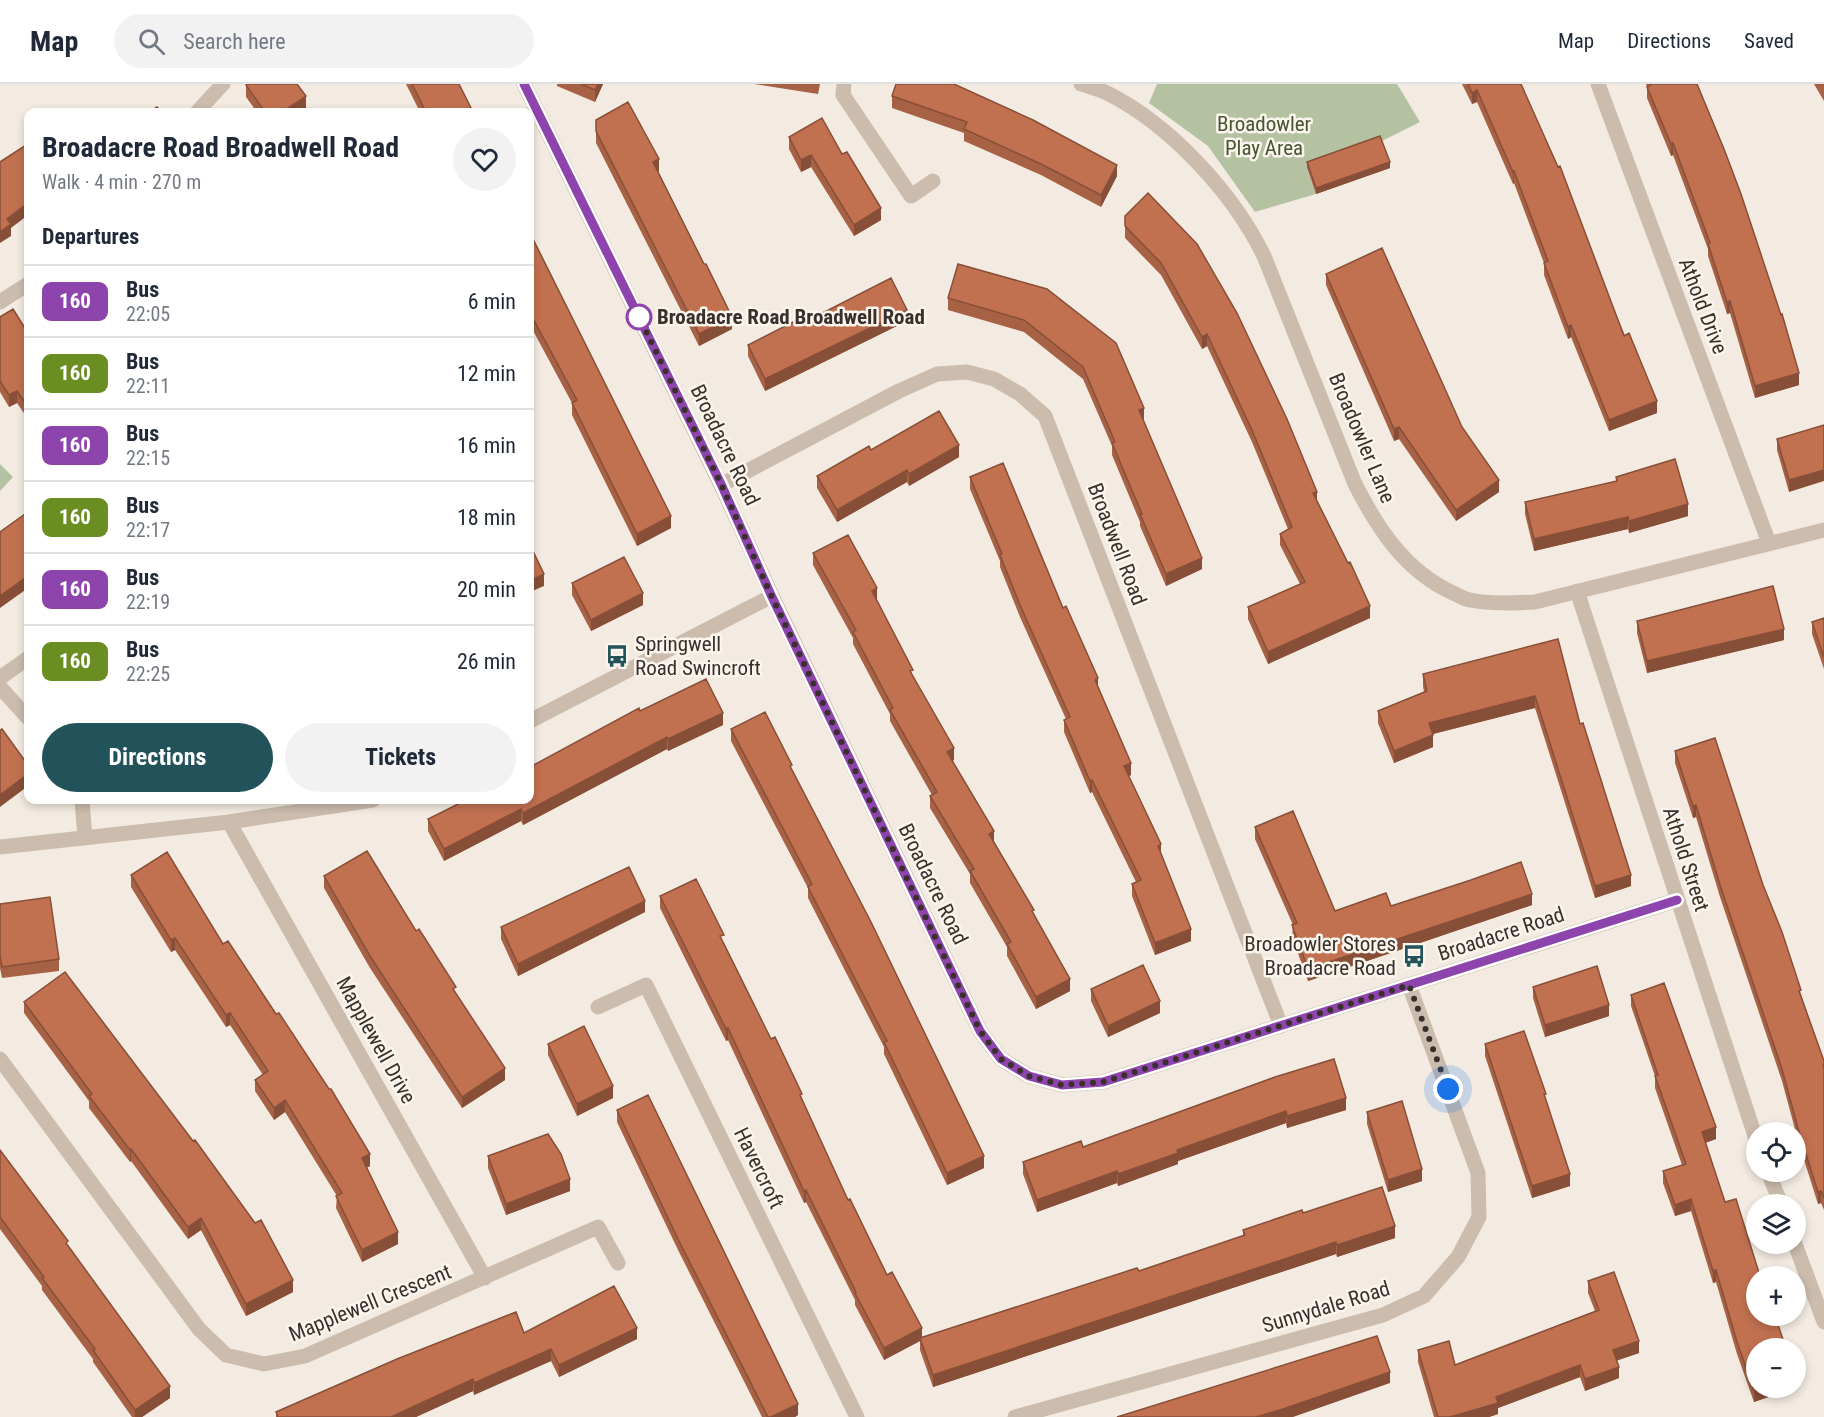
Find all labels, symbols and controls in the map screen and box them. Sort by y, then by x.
search box [114,14,534,68]
text: Map [30,25,78,58]
icon: search [135,25,168,58]
text: Search here [183,29,286,54]
text: Map [1558,29,1594,53]
text: Directions [1627,29,1711,53]
text: Saved [1744,29,1794,53]
park label: Broadowler Play Area [1217,112,1311,160]
button: heart [453,128,516,191]
text: Broadacre Road Broadwell Road [42,131,399,164]
text: Walk · 4 min · 270 m [42,170,201,194]
text: Departures [42,224,139,249]
street label: Athold Drive [1674,255,1732,357]
text: Bus [126,277,159,302]
text: 160 [59,289,91,313]
text: 6 min [468,289,516,314]
text: 22:05 [126,302,170,326]
marker: Broadacre Road Broadwell Road [626,304,652,330]
place label: Broadacre Road Broadwell Road [657,305,925,329]
text: Bus [126,349,159,374]
text: 160 [59,361,91,385]
text: 12 min [457,361,516,386]
street label: Broadowler Lane [1324,369,1400,507]
text: 22:11 [126,374,170,398]
street label: Broadacre Road [685,381,765,509]
text: Bus [126,421,159,446]
text: 160 [59,433,91,457]
text: 16 min [457,433,516,458]
text: 22:15 [126,446,170,470]
street label: Broadwell Road [1083,480,1151,608]
text: Bus [126,493,159,518]
text: 160 [59,505,91,529]
text: 18 min [457,505,516,530]
text: 22:17 [126,518,170,542]
text: Bus [126,565,159,590]
text: 160 [59,577,91,601]
text: 20 min [457,577,516,602]
text: 22:19 [126,590,170,614]
place label: Springwell Road Swincroft [635,632,761,680]
text: Bus [126,637,159,662]
bus stop icon: Springwell Road Swincroft [604,643,630,669]
text: 160 [59,649,91,673]
text: 26 min [457,649,516,674]
text: 22:25 [126,662,170,686]
button: Directions [42,723,273,792]
button: Tickets [285,723,516,792]
street label: Athold Street [1658,804,1714,914]
street label: Broadacre Road [893,820,973,948]
street label: Broadacre Road [1435,902,1567,966]
place label: Broadowler Stores Broadacre Road [1244,932,1396,980]
bus stop icon: Broadowler Stores Broadacre Road [1401,943,1427,969]
street label: Mapplewell Drive [331,972,421,1108]
your location [1433,1074,1463,1104]
map controls [1746,1122,1806,1398]
button: locate [1746,1122,1806,1182]
street label: Havercroft [729,1124,789,1212]
button: layers [1746,1194,1806,1254]
street label: Mapplewell Crescent [285,1260,455,1346]
button: + [1746,1266,1806,1326]
street label: Sunnydale Road [1259,1276,1393,1338]
button: − [1746,1338,1806,1398]

